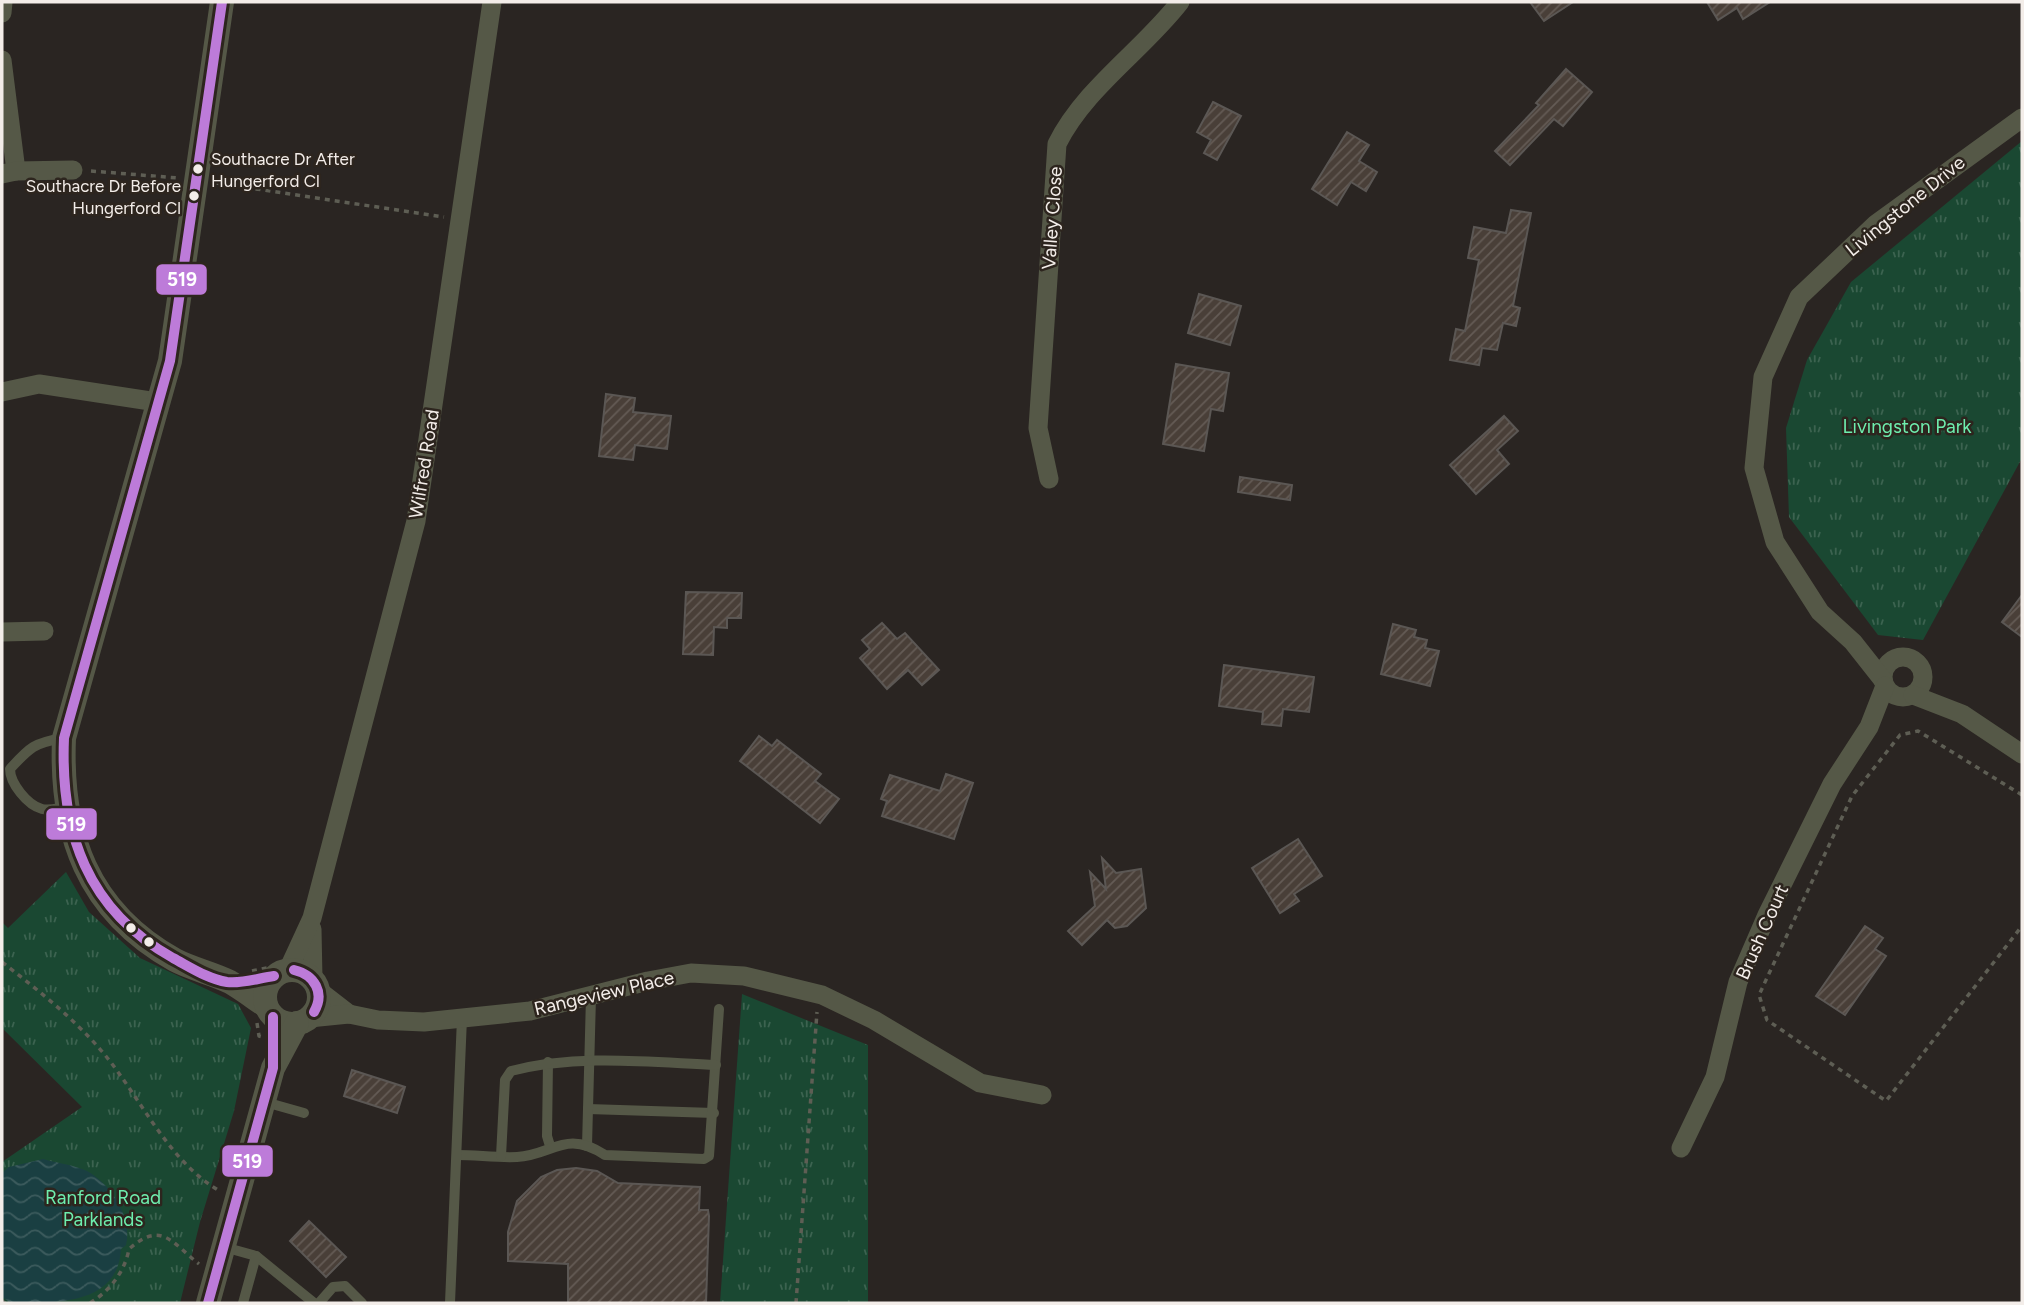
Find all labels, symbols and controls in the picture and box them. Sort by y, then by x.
place label: Southacre Dr After Hungerford Cl [211,149,355,191]
street label: Livingstone Drive [1841,151,1969,261]
marker: Southacre Dr After Hungerford Cl [191,162,205,176]
street label: Valley Close [1037,166,1067,270]
place label: Southacre Dr Before Hungerford Cl [26,176,181,218]
marker: Southacre Dr Before Hungerford Cl [187,189,201,203]
line badge: 519 [155,263,208,296]
text: 519 [167,268,197,291]
street label: Wilfred Road [404,408,444,520]
park label: Livingston Park [1843,415,1972,438]
line badge: 519 [45,807,98,841]
text: 519 [56,813,86,836]
street label: Brush Court [1731,881,1793,983]
unlabelled marker [124,921,138,935]
unlabelled marker [142,935,156,949]
street label: Rangeview Place [532,966,676,1020]
line badge: 519 [221,1144,274,1178]
text: 519 [232,1150,262,1173]
park label: Ranford Road Parklands [45,1186,161,1231]

